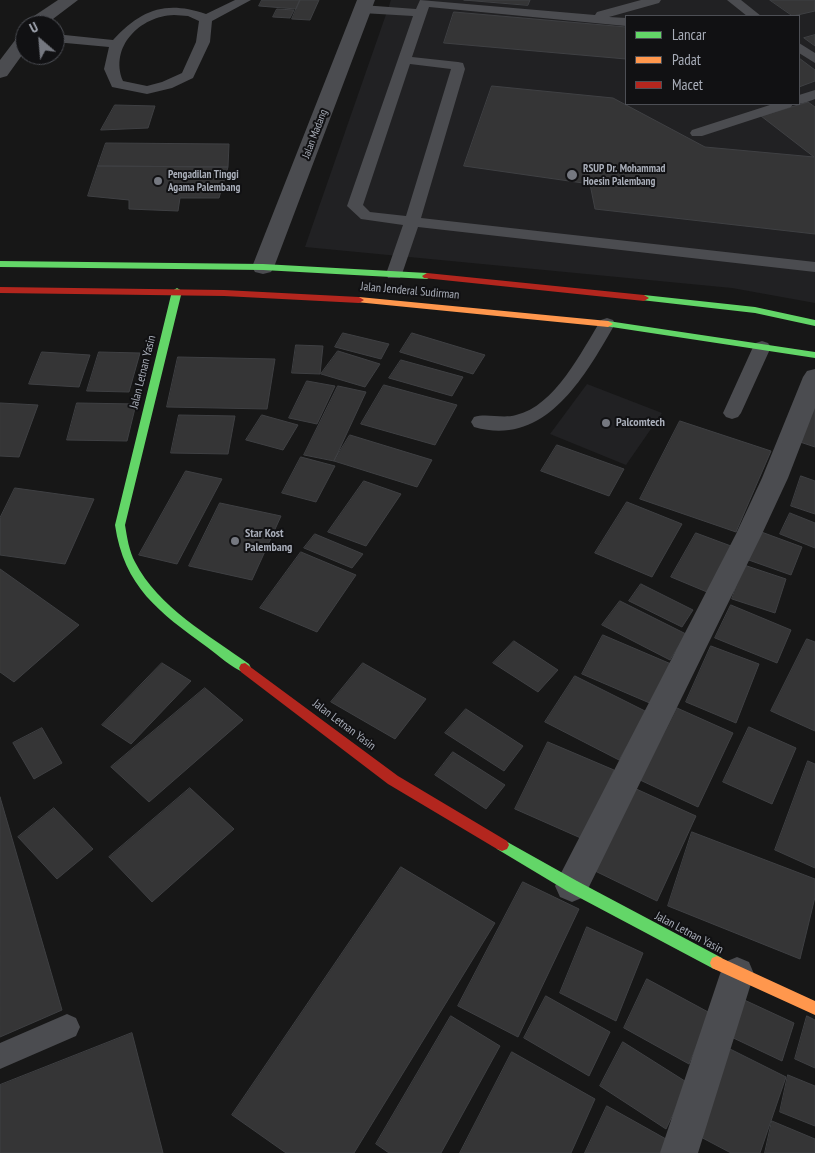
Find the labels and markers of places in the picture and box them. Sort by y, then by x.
place label: RSUP Dr. Mohammad Hoesin Palembang [583,162,665,188]
place label: Pengadilan Tinggi Agama Palembang [168,168,240,194]
marker: RSUP Dr. Mohammad Hoesin Palembang [565,168,579,182]
marker: Pengadilan Tinggi Agama Palembang [152,175,164,187]
place label: Palcomtech [616,416,665,430]
marker: Palcomtech [600,417,612,429]
place label: Star Kost Palembang [245,527,292,555]
marker: Star Kost Palembang [229,535,241,547]

